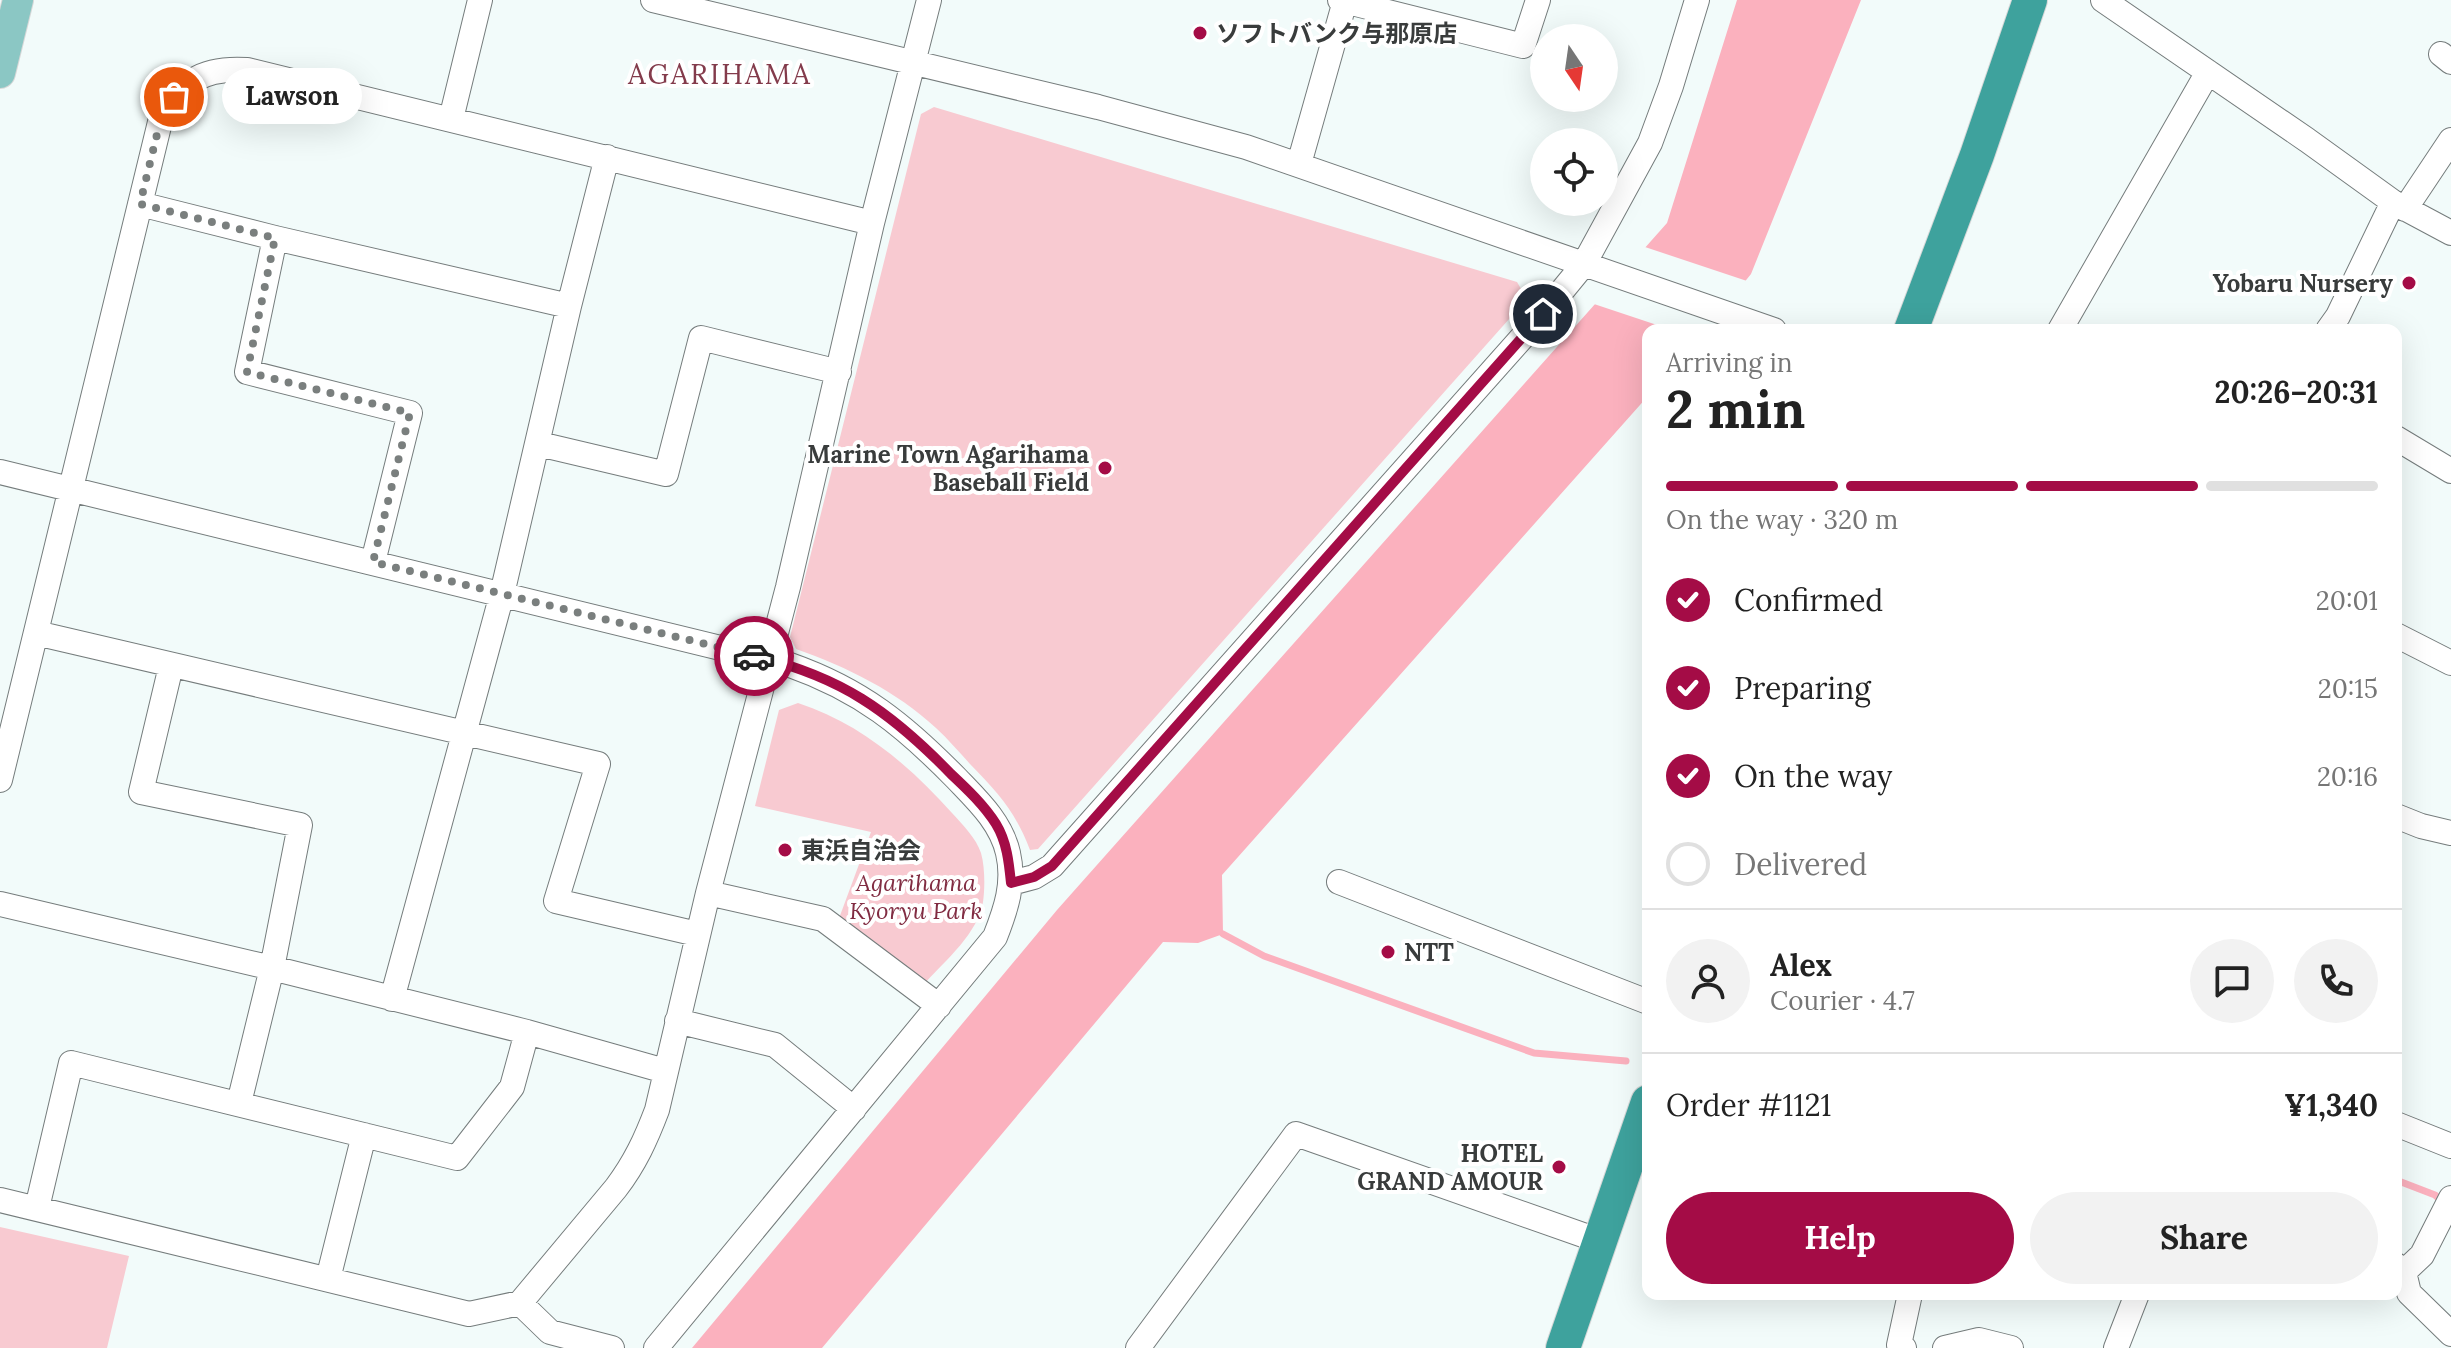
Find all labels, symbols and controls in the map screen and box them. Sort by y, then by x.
place label: ソフトバンク与那原店 [1216,18,1457,49]
marker: ソフトバンク与那原店 [1191,24,1209,42]
north arrow [1530,24,1618,112]
map controls [1530,24,1618,216]
district label: AGARIHAMA [627,56,812,92]
pin [140,63,208,131]
callout: Lawson [222,69,362,125]
icon: bag [152,75,196,119]
text: Lawson [245,79,339,112]
button: locate [1530,128,1618,216]
place label: Yobaru Nursery [2213,268,2394,299]
marker: Yobaru Nursery [2400,274,2418,292]
pin [1509,280,1577,348]
icon: home [1521,292,1565,336]
text: Arriving in [1666,346,1793,379]
text: 20:26–20:31 [2215,373,2378,411]
text: 2 min [1666,376,1805,442]
place label: Marine Town Agarihama Baseball Field [807,439,1089,498]
marker: Marine Town Agarihama Baseball Field [1096,459,1114,477]
text: On the way · 320 m [1666,503,1898,536]
icon: check [1666,578,1710,622]
text: Confirmed [1734,581,1883,619]
text: 20:01 [2316,584,2378,617]
courier [714,616,794,696]
icon: car [732,634,776,678]
icon: check [1666,666,1710,710]
text: Preparing [1734,669,1871,707]
text: 20:15 [2318,672,2378,705]
icon: check [1666,754,1710,798]
text: On the way [1734,757,1892,795]
text: 20:16 [2317,760,2378,793]
place label: 東浜自治会 [801,835,921,866]
marker: 東浜自治会 [776,841,794,859]
text: Delivered [1734,845,1867,883]
park label: Agarihama Kyoryu Park [849,867,983,926]
place label: NTT [1404,937,1454,968]
button: person [1666,939,1750,1023]
button: chat [2190,939,2274,1023]
button: phone [2294,939,2378,1023]
marker: NTT [1379,943,1397,961]
text: Alex [1770,946,1832,984]
text: Courier · 4.7 [1770,984,1915,1017]
text: Order #1121 [1666,1086,1831,1124]
text: ¥1,340 [2284,1086,2378,1124]
place label: HOTEL GRAND AMOUR [1357,1138,1544,1197]
marker: HOTEL GRAND AMOUR [1550,1158,1568,1176]
button: Help [1666,1192,2014,1284]
button: Share [2030,1192,2378,1284]

